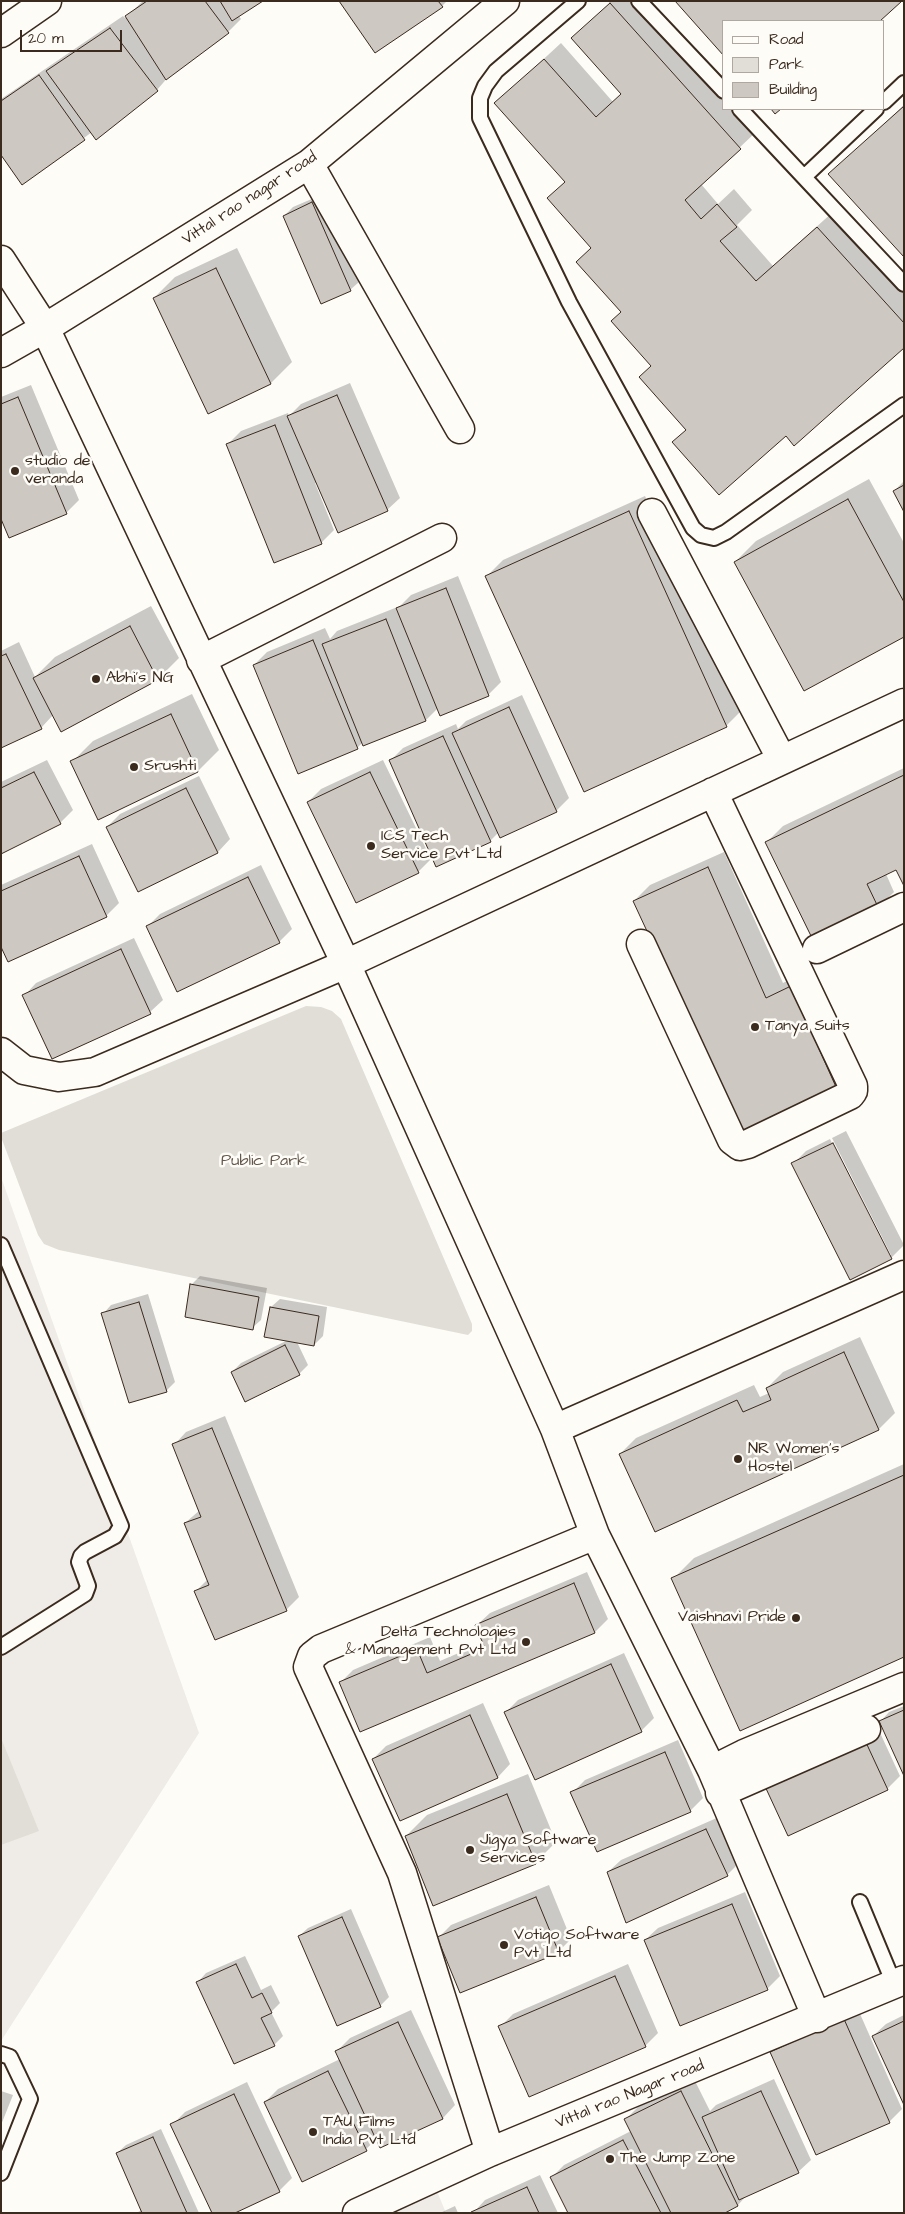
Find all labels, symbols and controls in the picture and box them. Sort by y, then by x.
scale bar [22,20,125,52]
legend [722,20,885,110]
text: 20 m [28,28,64,49]
text: Road [769,29,803,50]
text: Park [769,54,804,75]
text: Building [769,79,817,100]
street label: Vittal rao nagar road [179,148,321,250]
place label: studio de veranda [25,452,91,490]
marker: studio de veranda [9,465,21,477]
place label: Abhi's NG [106,669,174,689]
marker: Abhi's NG [90,673,102,685]
place label: Srushti [144,757,196,777]
marker: Srushti [128,761,140,773]
place label: ICS Tech Service Pvt Ltd [381,827,502,865]
marker: ICS Tech Service Pvt Ltd [365,840,377,852]
place label: Tanya Suits [765,1017,850,1037]
marker: Tanya Suits [749,1021,761,1033]
park label: Public Park [221,1152,307,1172]
place label: NR Women's Hostel [748,1440,840,1478]
marker: NR Women's Hostel [732,1453,744,1465]
place label: Vaishnavi Pride [678,1608,786,1628]
marker: Vaishnavi Pride [790,1612,802,1624]
place label: Delta Technologies & Management Pvt Ltd [345,1623,516,1661]
marker: Delta Technologies & Management Pvt Ltd [520,1636,532,1648]
place label: Jigya Software Services [480,1831,596,1869]
marker: Jigya Software Services [464,1844,476,1856]
place label: Votigo Software Pvt Ltd [514,1926,639,1964]
marker: Votigo Software Pvt Ltd [498,1939,510,1951]
street label: Vittal rao Nagar road [553,2056,707,2134]
place label: TAU Films India Pvt Ltd [323,2113,416,2151]
marker: TAU Films India Pvt Ltd [307,2126,319,2138]
place label: The Jump Zone [620,2149,736,2169]
marker: The Jump Zone [604,2153,616,2165]

